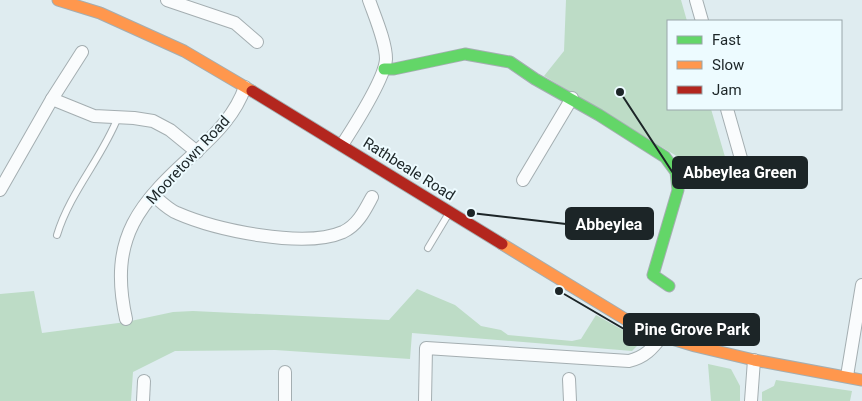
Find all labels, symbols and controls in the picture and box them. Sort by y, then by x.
legend [667,20,842,110]
text: Fast [712,31,741,49]
text: Slow [712,56,744,74]
text: Jam [712,81,742,99]
street label: Mooretown Road [143,112,233,208]
street label: Rathbeale Road [360,134,458,204]
callout: Abbeylea Green [673,157,807,188]
text: Abbeylea Green [683,163,797,182]
callout: Abbeylea [566,208,653,239]
text: Abbeylea [576,215,643,234]
callout: Pine Grove Park [624,314,759,345]
text: Pine Grove Park [634,320,750,339]

